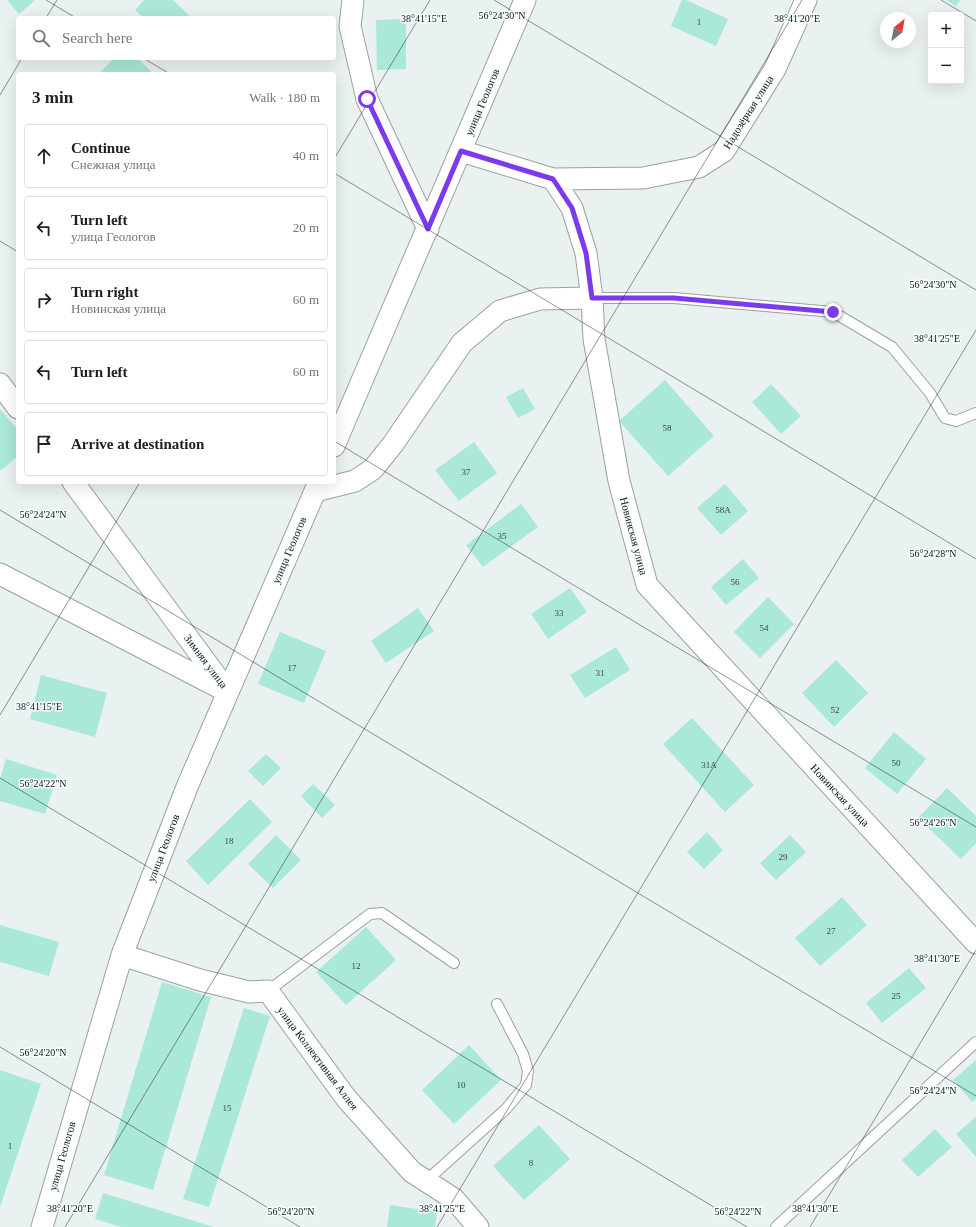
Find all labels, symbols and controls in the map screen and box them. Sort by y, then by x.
text: 56°24'30"N [478,10,526,21]
north arrow [880,12,916,48]
map controls [928,12,964,84]
button: + [928,12,964,48]
text: 38°41'15"E [401,13,447,24]
text: 38°41'20"E [774,13,820,24]
search box [16,16,336,60]
house number: 1 [697,17,701,27]
icon: search [30,27,52,49]
text: Search here [62,30,132,46]
button: − [928,48,964,84]
street label: улица Геологов [462,67,502,137]
street label: Надозёрная улица [721,73,776,151]
text: 3 min [32,88,73,107]
text: Walk · 180 m [249,90,320,105]
route start [358,90,376,108]
text: Continue [71,140,130,156]
icon: ahead [33,145,55,167]
text: 40 m [293,148,319,163]
text: Снежная улица [71,157,155,172]
text: Turn left [71,212,128,228]
icon: left [33,217,55,239]
text: 20 m [293,220,319,235]
text: улица Геологов [71,229,156,244]
text: 56°24'30"N [909,279,957,290]
text: Turn right [71,284,138,300]
icon: right [33,289,55,311]
text: 60 m [293,292,319,307]
text: Новинская улица [71,301,166,316]
route end [824,303,842,321]
text: 38°41'25"E [914,333,960,344]
icon: left [33,361,55,383]
text: Turn left [71,364,128,380]
text: 60 m [293,364,319,379]
house number: 58 [663,423,672,433]
icon: arrive [33,433,55,455]
text: Arrive at destination [71,436,204,452]
house number: 37 [462,467,471,477]
street label: Новинская улица [618,496,650,576]
house number: 58А [715,505,731,515]
text: 56°24'24"N [19,509,67,520]
street label: улица Геологов [269,515,309,585]
house number: 35 [498,531,507,541]
text: 56°24'28"N [909,548,957,559]
house number: 56 [731,577,740,587]
house number: 33 [555,608,564,618]
house number: 54 [760,623,769,633]
street label: Зимняя улица [182,632,230,690]
house number: 17 [288,663,297,673]
house number: 31 [596,668,605,678]
text: 38°41'15"E [16,701,62,712]
house number: 52 [831,705,840,715]
house number: 50 [892,758,901,768]
house number: 31А [701,760,717,770]
street label: Новинская улица [808,762,872,829]
text: 56°24'22"N [19,778,67,789]
street label: улица Геологов [145,812,181,884]
text: 56°24'26"N [909,817,957,828]
house number: 18 [225,836,234,846]
house number: 29 [779,852,788,862]
house number: 27 [827,926,836,936]
text: 38°41'30"E [914,953,960,964]
house number: 12 [352,961,361,971]
house number: 25 [892,991,901,1001]
street label: улица Коллективная Аллея [275,1004,361,1112]
text: 56°24'20"N [19,1047,67,1058]
house number: 10 [457,1080,466,1090]
text: 56°24'24"N [909,1085,957,1096]
house number: 15 [223,1103,232,1113]
street label: улица Геологов [46,1120,78,1192]
house number: 1 [8,1141,12,1151]
house number: 8 [529,1158,534,1168]
text: 38°41'20"E [47,1203,93,1214]
text: 38°41'25"E [419,1203,465,1214]
text: 38°41'30"E [792,1203,838,1214]
text: 56°24'20"N [267,1206,315,1217]
text: 56°24'22"N [714,1206,762,1217]

